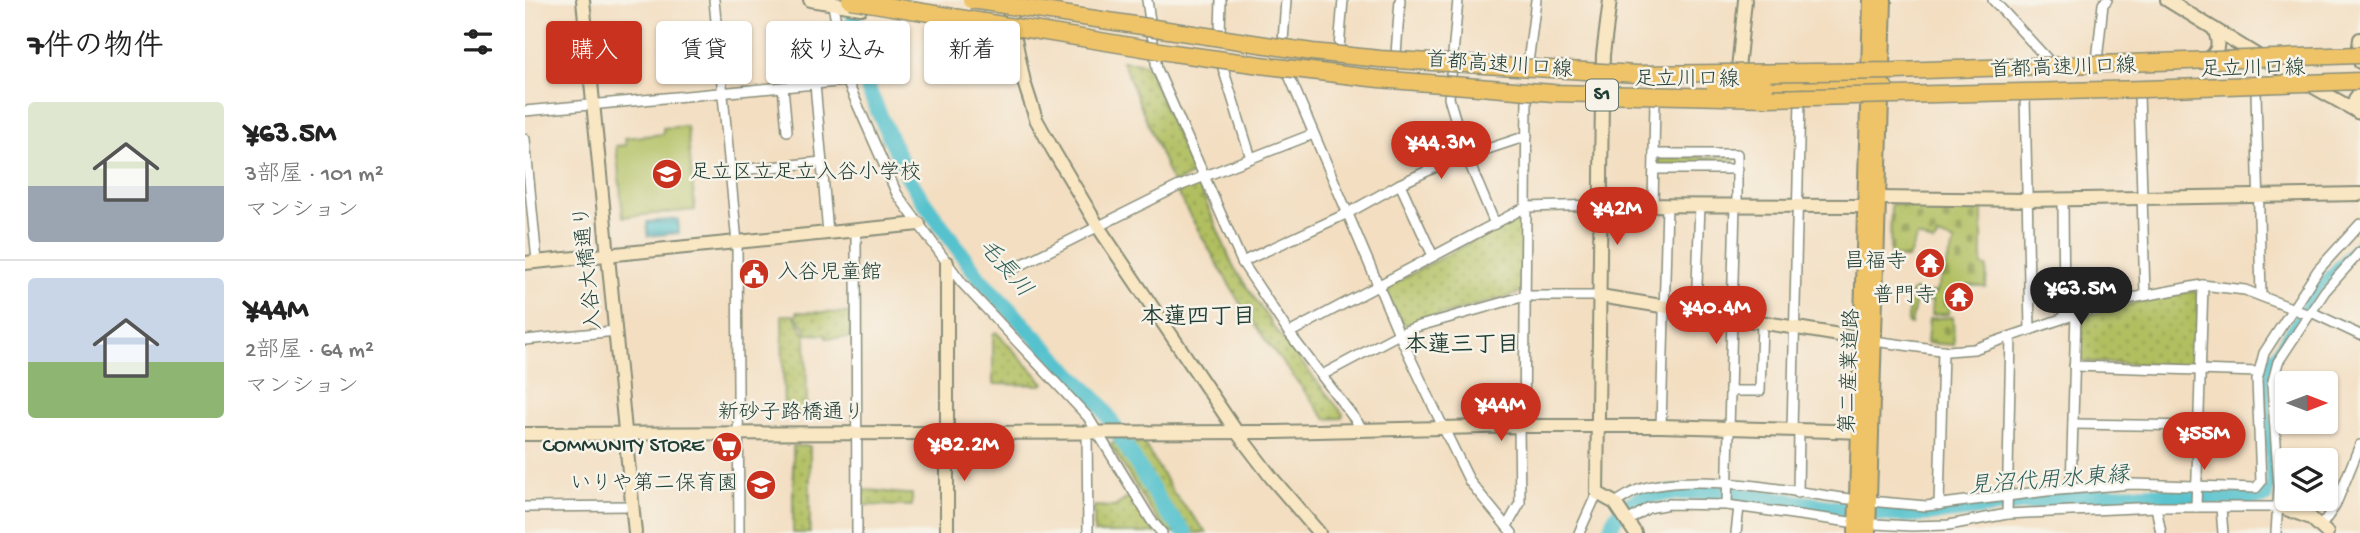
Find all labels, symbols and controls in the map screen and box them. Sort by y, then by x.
chip: 購入 [546,21,642,84]
chip: 賃貸 [656,21,752,84]
chip: 絞り込み [766,21,910,84]
chip: 新着 [924,21,1020,84]
icon: filters [459,23,497,61]
text: 7件の物件 [28,31,164,66]
street label: 首都高速川口線 [1425,47,1573,85]
street label: 首都高速川口線 [1989,53,2137,85]
street label: 足立川口線 [2200,57,2306,84]
street label: 足立川口線 [1635,68,1740,94]
road number: S1 [1586,80,1618,110]
text: ¥63.5M [245,118,336,153]
pin: ¥44.3M [1384,122,1498,181]
icon: home [84,130,168,214]
text: ¥44.3M [1407,130,1475,157]
school or university icon: 足立区立足立入谷小学校 [650,157,684,191]
place label: 足立区立足立入谷小学校 [690,161,921,187]
text: 3部屋 · 101 m² [245,162,384,189]
pin: ¥42M [1576,188,1658,247]
text: ¥42M [1593,196,1641,223]
text: マンション [245,198,359,225]
street label: 入谷大橋通り [570,204,609,332]
water label: 毛長川 [971,234,1037,304]
temple icon: 昌福寺 [1913,246,1947,280]
place label: 昌福寺 [1844,250,1907,276]
public building icon: 入谷児童館 [737,257,771,291]
place label: 入谷児童館 [777,260,882,287]
pin: ¥63.5M [2024,268,2138,327]
text: ¥63.5M [2046,276,2116,303]
temple icon: 普門寺 [1942,280,1976,314]
place label: 普門寺 [1873,283,1936,310]
pin: ¥40.4M [1659,286,1773,346]
text: ¥44M [245,294,308,329]
text: ¥40.4M [1682,295,1750,322]
district label: 本蓮四丁目 [1141,303,1256,332]
icon: home [84,306,168,390]
street label: 第二産業道路 [1836,308,1867,434]
district label: 本蓮三丁目 [1405,331,1520,360]
text: 2部屋 · 64 m² [245,338,374,365]
north arrow [2275,371,2338,434]
map controls [2275,371,2338,511]
text: マンション [245,374,359,401]
pin: ¥44M [1460,384,1542,443]
text: ¥44M [1477,392,1525,419]
street label: 新砂子路橋通り [718,401,865,427]
pin: ¥55M [2163,412,2245,472]
text: ¥55M [2179,421,2229,448]
pin: ¥82.2M [907,424,1021,483]
supermarket icon: COMMUNITY STORE [710,430,744,464]
text: ¥82.2M [930,432,999,459]
place label: COMMUNITY STORE [543,435,705,460]
button: layers [2275,448,2338,511]
water label: 見沼代用水東縁 [1968,462,2132,501]
school or university icon: いりや第二保育園 [744,468,778,502]
place label: いりや第二保育園 [570,471,738,498]

